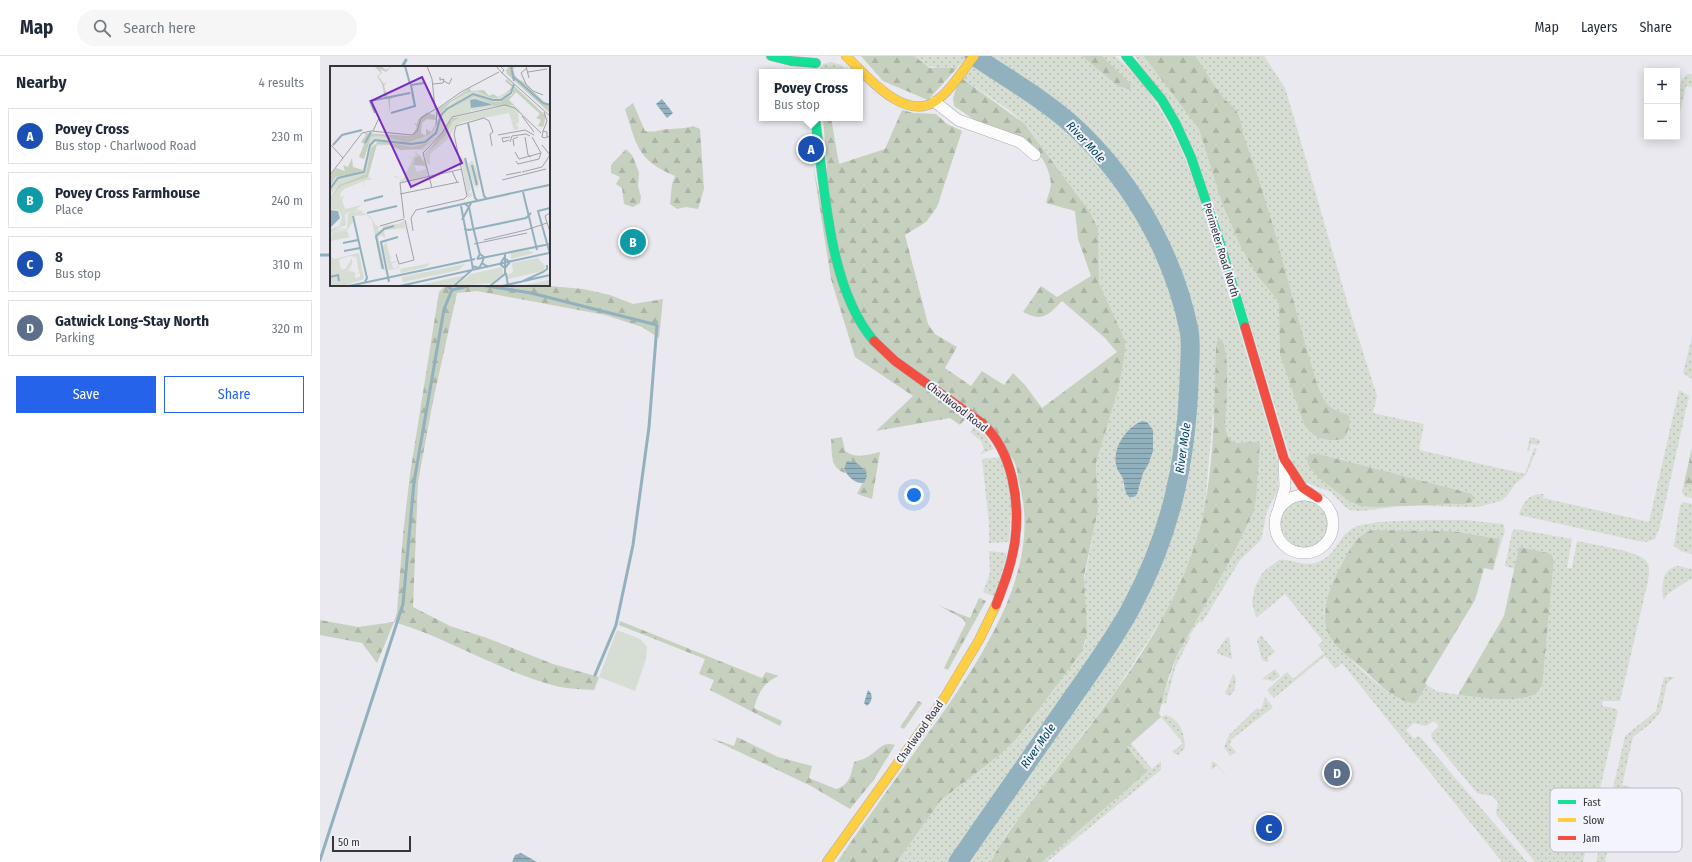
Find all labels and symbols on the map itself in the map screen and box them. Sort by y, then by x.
inset map [330,66,550,286]
water label: River Mole [1064,119,1109,166]
pin: A [798,134,824,164]
street label: Perimeter Road North [1200,201,1242,299]
pin: B [620,227,646,257]
street label: Charlwood Road [924,379,990,435]
water label: River Mole [1173,421,1194,474]
your location [904,485,924,505]
street label: Charlwood Road [894,698,946,766]
water label: River Mole [1018,721,1059,771]
pin: D [1324,758,1350,788]
legend [1550,788,1682,852]
text: Fast [1583,796,1601,809]
pin: C [1256,813,1282,843]
text: Slow [1583,814,1604,827]
text: Jam [1583,832,1600,845]
scale bar [332,834,411,853]

